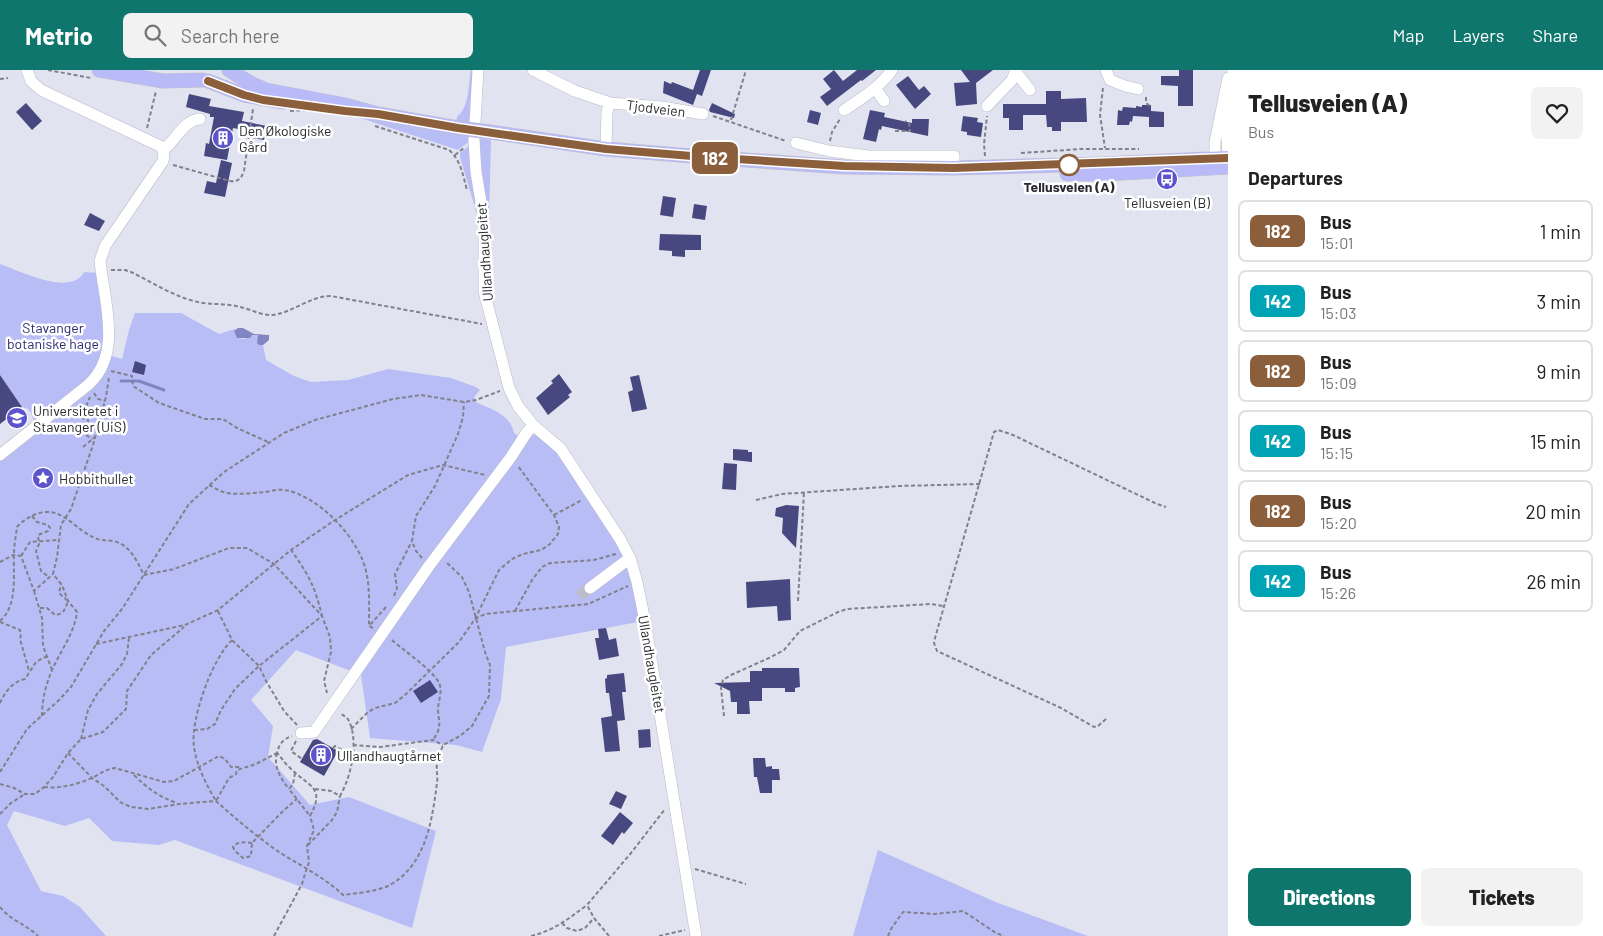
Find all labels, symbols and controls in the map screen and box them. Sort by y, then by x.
search box [123,13,473,58]
text: Metrio [25,21,93,50]
icon: search [141,21,169,49]
text: Search here [181,24,280,47]
text: Map [1392,24,1424,46]
text: Layers [1452,24,1505,46]
text: Share [1533,24,1578,46]
button: heart [1531,87,1583,139]
text: Tellusveien (A) [1248,88,1407,117]
street label: Tjodveien [626,96,686,120]
place label: Den Økologiske Gård [239,122,331,155]
text: Bus [1248,122,1274,141]
building icon: Den Økologiske Gård [211,126,235,150]
line badge: 182 [686,142,744,174]
text: 182 [702,147,728,169]
marker: Tellusveien (A) [1058,154,1080,176]
text: Departures [1248,166,1343,189]
bus stop icon: Tellusveien (B) [1155,167,1179,191]
place label: Tellusveien (A) [1024,178,1115,195]
place label: Tellusveien (B) [1124,194,1210,211]
street label: Ullandhaugleitet [472,202,496,302]
text: Bus [1320,210,1352,233]
text: 182 [1264,220,1291,242]
text: 1 min [1540,220,1581,243]
text: 15:01 [1320,233,1353,252]
text: Bus [1320,280,1352,303]
text: 142 [1264,290,1291,312]
text: 3 min [1537,290,1581,313]
text: 15:03 [1320,303,1357,322]
park label: Stavanger botaniske hage [7,319,99,352]
text: Bus [1320,350,1352,373]
text: 182 [1264,360,1291,382]
text: 9 min [1537,360,1581,383]
text: 15:09 [1320,373,1357,392]
place label: Universitetet i Stavanger (UiS) [33,402,126,435]
school or university icon: Universitetet i Stavanger (UiS) [5,406,29,430]
text: Bus [1320,420,1352,443]
text: 142 [1264,430,1291,452]
text: 15 min [1530,430,1581,453]
text: 15:15 [1320,443,1353,462]
place icon: Hobbithullet [31,466,55,490]
place label: Hobbithullet [59,470,134,487]
text: Bus [1320,490,1352,513]
text: 182 [1264,500,1291,522]
text: 20 min [1525,500,1581,523]
text: 15:20 [1320,513,1357,532]
text: Bus [1320,560,1352,583]
text: 142 [1264,570,1291,592]
text: 26 min [1526,570,1581,593]
text: 15:26 [1320,583,1356,602]
street label: Ullandhaugleitet [635,614,669,714]
building icon: Ullandhaugtårnet [309,743,333,767]
place label: Ullandhaugtårnet [337,747,442,764]
button: Directions [1248,868,1411,926]
button: Tickets [1421,868,1583,926]

